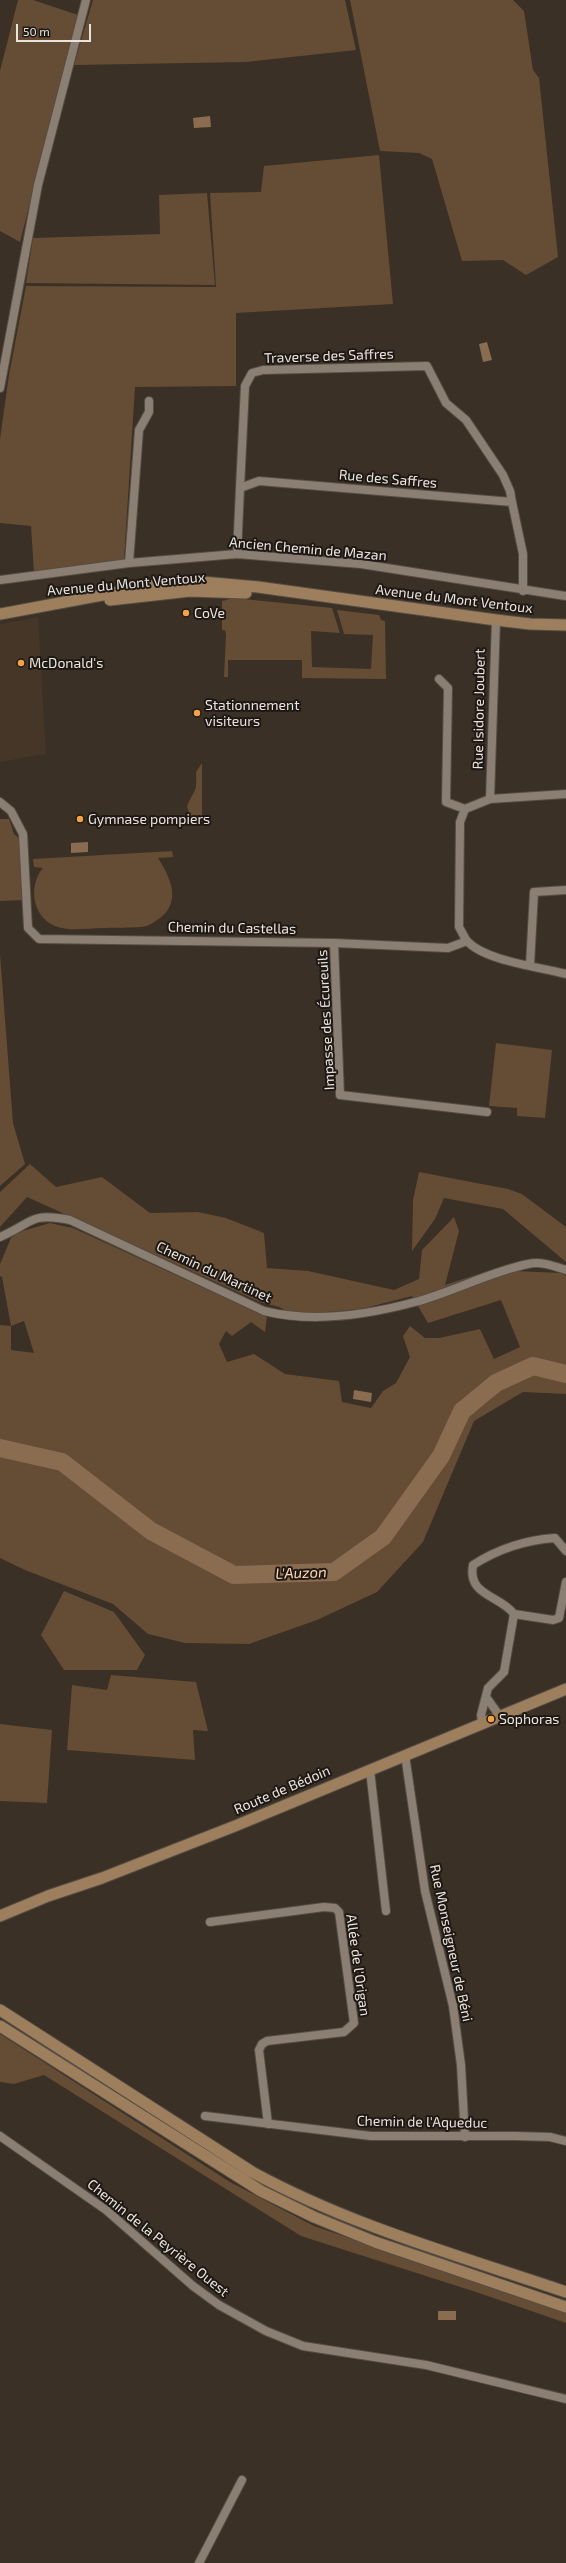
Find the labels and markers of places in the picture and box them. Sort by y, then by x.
place label: CoVe [194,605,225,621]
marker: CoVe [181,608,191,618]
place label: McDonald's [29,655,103,671]
marker: McDonald's [16,658,26,668]
place label: Stationnement visiteurs [205,697,300,730]
marker: Stationnement visiteurs [192,708,202,718]
place label: Gymnase pompiers [88,811,210,827]
marker: Gymnase pompiers [75,814,85,824]
place label: Sophoras [499,1711,559,1727]
marker: Sophoras [486,1714,496,1724]

